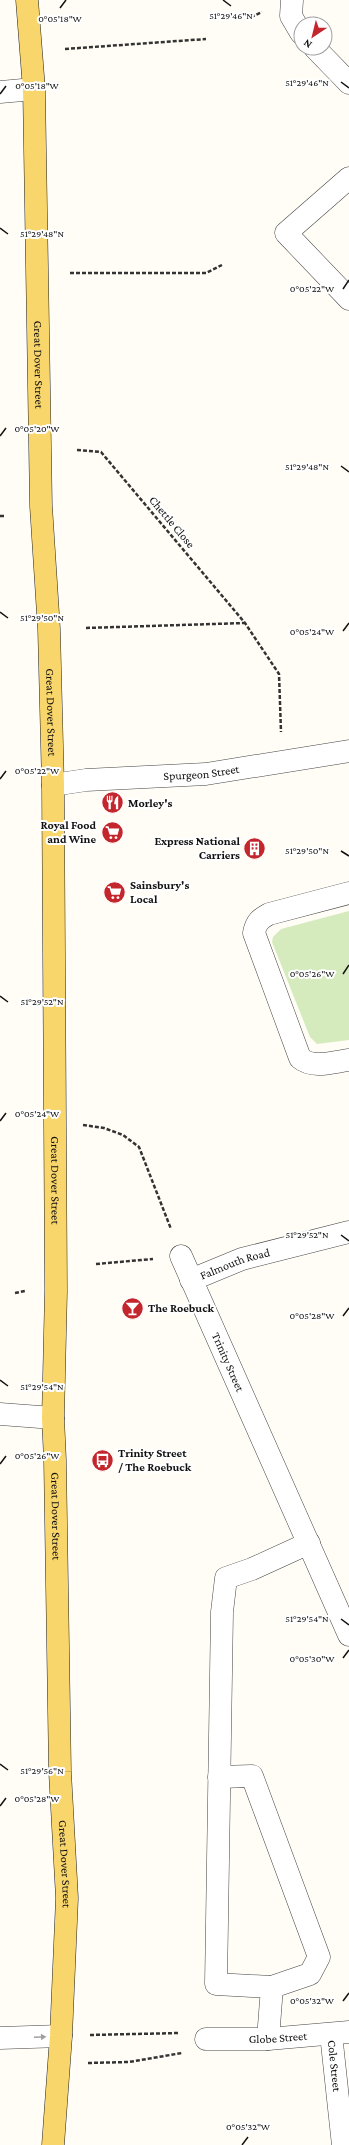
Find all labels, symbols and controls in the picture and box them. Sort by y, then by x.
text: 51°29'46"N [209,10,253,21]
text: 0°05'18"W [38,13,83,24]
north arrow [293,16,333,56]
text: N [300,37,314,51]
text: 51°29'46"N [285,77,329,88]
text: 0°05'18"W [15,80,60,91]
text: 51°29'48"N [20,228,64,239]
text: 0°05'22"W [290,283,335,294]
street label: Great Dover Street [31,321,46,410]
text: 0°05'20"W [14,423,60,434]
text: 51°29'48"N [285,461,329,472]
street label: Chettle Close [146,493,198,551]
text: 51°29'50"N [20,612,64,623]
text: 0°05'24"W [290,626,335,637]
street label: Great Dover Street [43,668,59,758]
street label: Spurgeon Street [163,762,241,783]
text: 0°05'22"W [15,765,60,776]
restaurant icon: Morley's [100,790,126,816]
place label: Morley's [128,796,173,810]
place label: Royal Food and Wine [40,818,96,846]
supermarket icon: Royal Food and Wine [99,819,125,845]
place label: Express National Carriers [154,834,240,862]
building icon: Express National Carriers [242,835,268,861]
text: 51°29'50"N [285,845,329,856]
place label: Sainsbury's Local [130,878,189,906]
supermarket icon: Sainsbury's Local [102,879,128,905]
text: 0°05'26"W [290,968,335,979]
text: 51°29'52"N [21,996,64,1007]
text: 0°05'24"W [15,1108,60,1119]
street label: Great Dover Street [48,1136,63,1225]
text: 51°29'52"N [286,1229,329,1240]
street label: Falmouth Road [198,1245,272,1283]
bar icon: The Roebuck [120,1295,146,1321]
place label: The Roebuck [148,1301,214,1315]
text: 0°05'28"W [290,1310,335,1321]
street label: Trinity Street [209,1330,248,1395]
text: 51°29'54"N [20,1381,64,1392]
place label: Trinity Street / The Roebuck [118,1446,192,1474]
bus stop icon: Trinity Street / The Roebuck [90,1447,116,1473]
text: 0°05'26"W [15,1450,60,1461]
street label: Great Dover Street [48,1472,64,1561]
text: 51°29'54"N [285,1613,329,1624]
text: 0°05'30"W [290,1653,335,1664]
text: 51°29'56"N [20,1765,64,1776]
text: 0°05'28"W [15,1793,60,1804]
street label: Great Dover Street [56,1820,74,1909]
text: 0°05'32"W [290,1995,335,2006]
street label: Globe Street [249,2029,309,2046]
one-way arrow [34,2033,46,2040]
street label: Cole Street [325,2039,344,2093]
text: 0°05'32"W [226,2121,271,2132]

